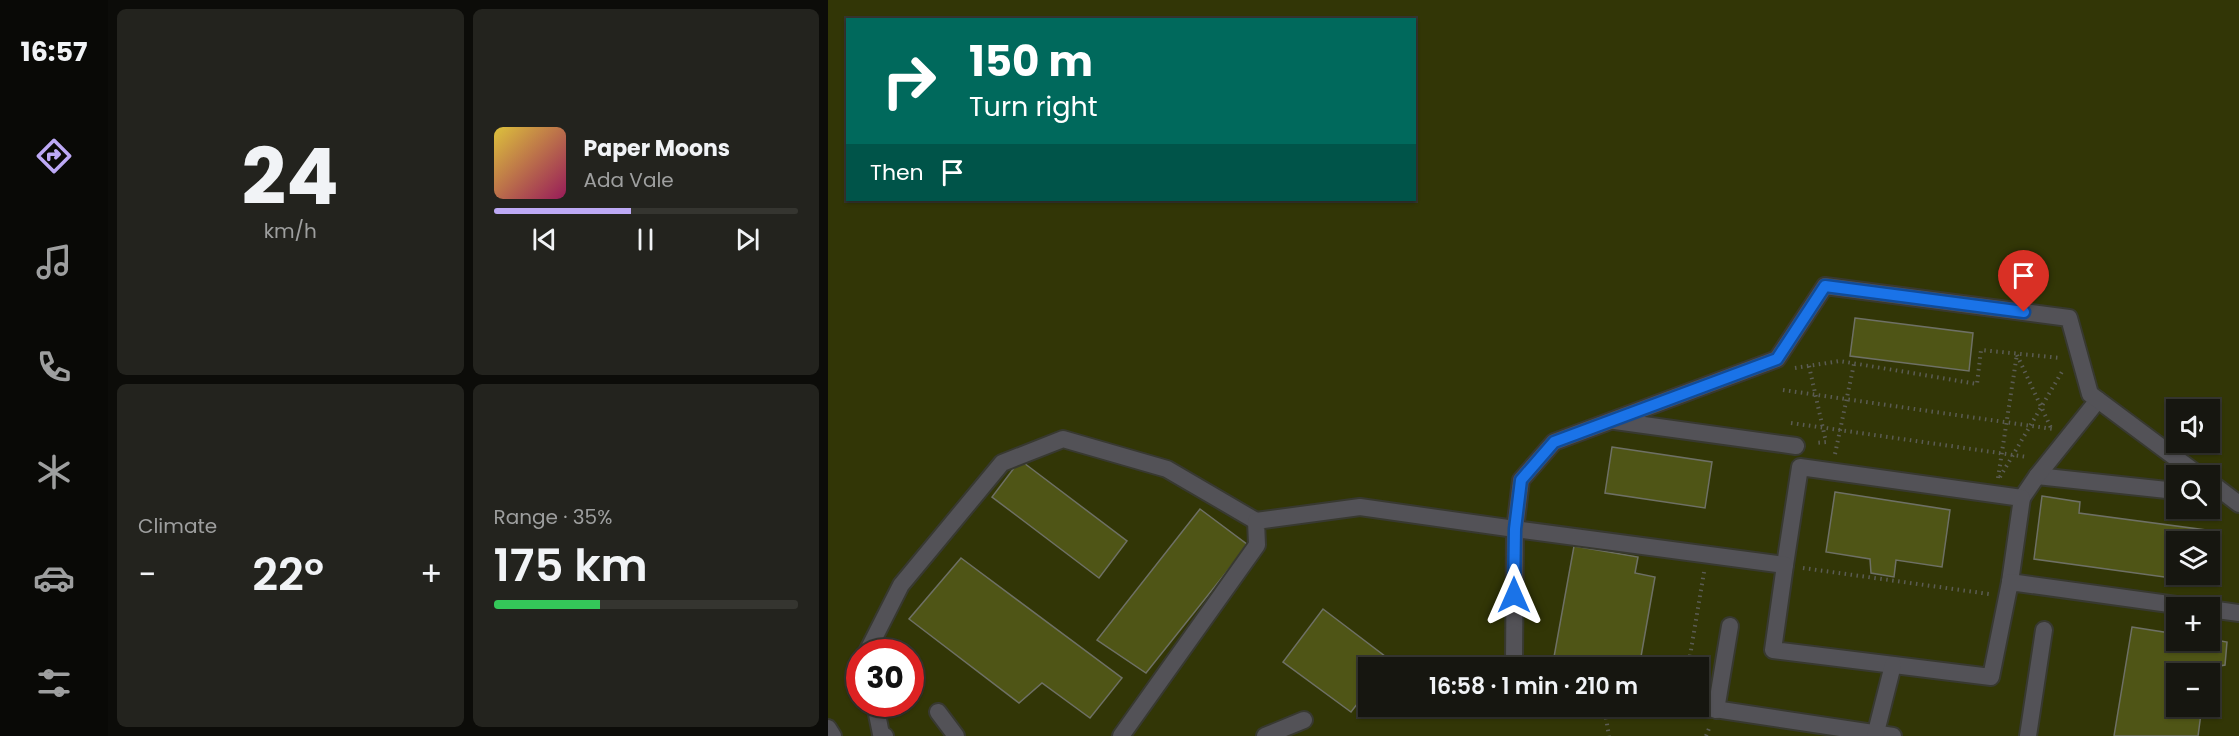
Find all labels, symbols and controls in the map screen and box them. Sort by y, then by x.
text: 150 m [969,32,1093,91]
text: 16:57 [20,33,88,70]
icon: right [870,42,948,120]
text: Turn right [969,88,1098,125]
text: 24 [242,122,339,231]
text: Paper Moons [584,133,730,164]
icon: directions [33,135,75,177]
icon: arrive [936,156,969,189]
text: Then [870,157,924,188]
text: Ada Vale [584,166,674,194]
text: km/h [264,217,317,245]
icon: previous [528,223,561,256]
icon: pause [629,223,662,256]
icon: next [731,223,764,256]
icon: music [33,241,75,283]
pin [1998,250,2049,312]
icon: arrive [2007,259,2040,292]
icon: phone [33,346,75,388]
map controls [2166,399,2220,717]
button: sound [2166,399,2220,453]
icon: climate [33,451,75,493]
button: search [2166,465,2220,519]
text: Range · 35% [494,503,612,531]
text: Climate [138,512,217,540]
button: layers [2166,531,2220,585]
text: 175 km [494,534,648,597]
text: 22° [252,543,324,606]
text: − [138,551,156,598]
text: + [420,551,443,598]
icon: car [33,557,75,599]
position arrow [1482,563,1546,627]
button: + [2166,597,2220,651]
speed limit sign: 30 [846,639,924,717]
icon: filters [33,662,75,704]
button: − [2166,663,2220,717]
text: 16:58 · 1 min · 210 m [1429,671,1638,702]

